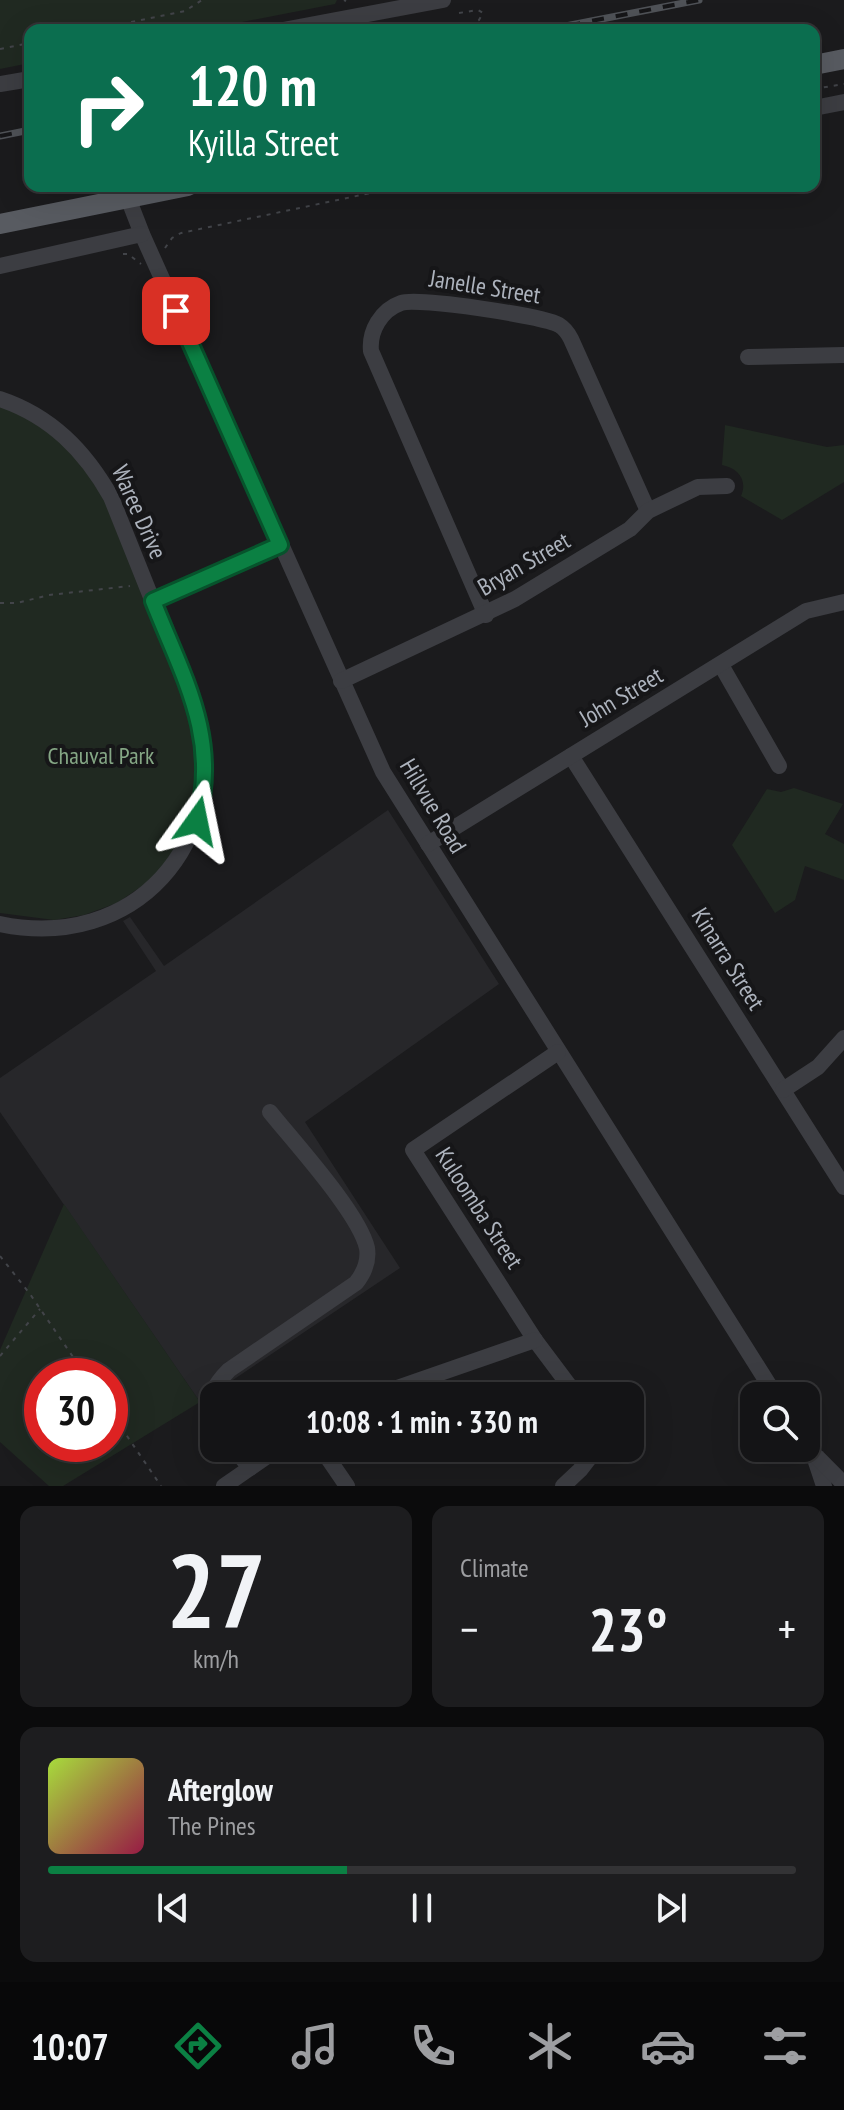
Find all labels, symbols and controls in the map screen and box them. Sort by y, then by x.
text: 120 m [188,49,317,121]
icon: right [56,56,160,160]
text: Kyilla Street [188,119,339,166]
street label: Janelle Street [427,262,543,311]
pin [142,277,210,345]
icon: arrive [154,289,198,333]
street label: Waree Drive [105,460,174,564]
street label: Bryan Street [472,524,576,602]
street label: John Street [572,659,668,734]
park label: Chauval Park [48,740,155,771]
street label: Hillvue Road [393,753,474,859]
position arrow [155,779,239,863]
street label: Kinarra Street [685,902,772,1016]
street label: Kuloomba Street [429,1141,530,1275]
speed limit sign: 30 [24,1358,128,1462]
map controls [740,1382,820,1462]
button: search [740,1382,820,1462]
text: 10:08 · 1 min · 330 m [306,1402,538,1441]
text: 27 [166,1522,266,1657]
text: Climate [460,1551,529,1584]
text: 23° [588,1590,668,1668]
text: − [460,1600,478,1657]
text: + [778,1600,796,1657]
text: km/h [193,1642,239,1675]
text: Afterglow [168,1770,273,1809]
text: The Pines [168,1809,256,1842]
icon: previous [151,1886,195,1930]
icon: pause [400,1886,444,1930]
icon: next [649,1886,693,1930]
icon: directions [170,2018,226,2074]
icon: music [287,2018,343,2074]
icon: phone [405,2018,461,2074]
icon: climate [522,2018,578,2074]
icon: car [640,2018,696,2074]
icon: filters [757,2018,813,2074]
text: 10:07 [31,2023,109,2070]

